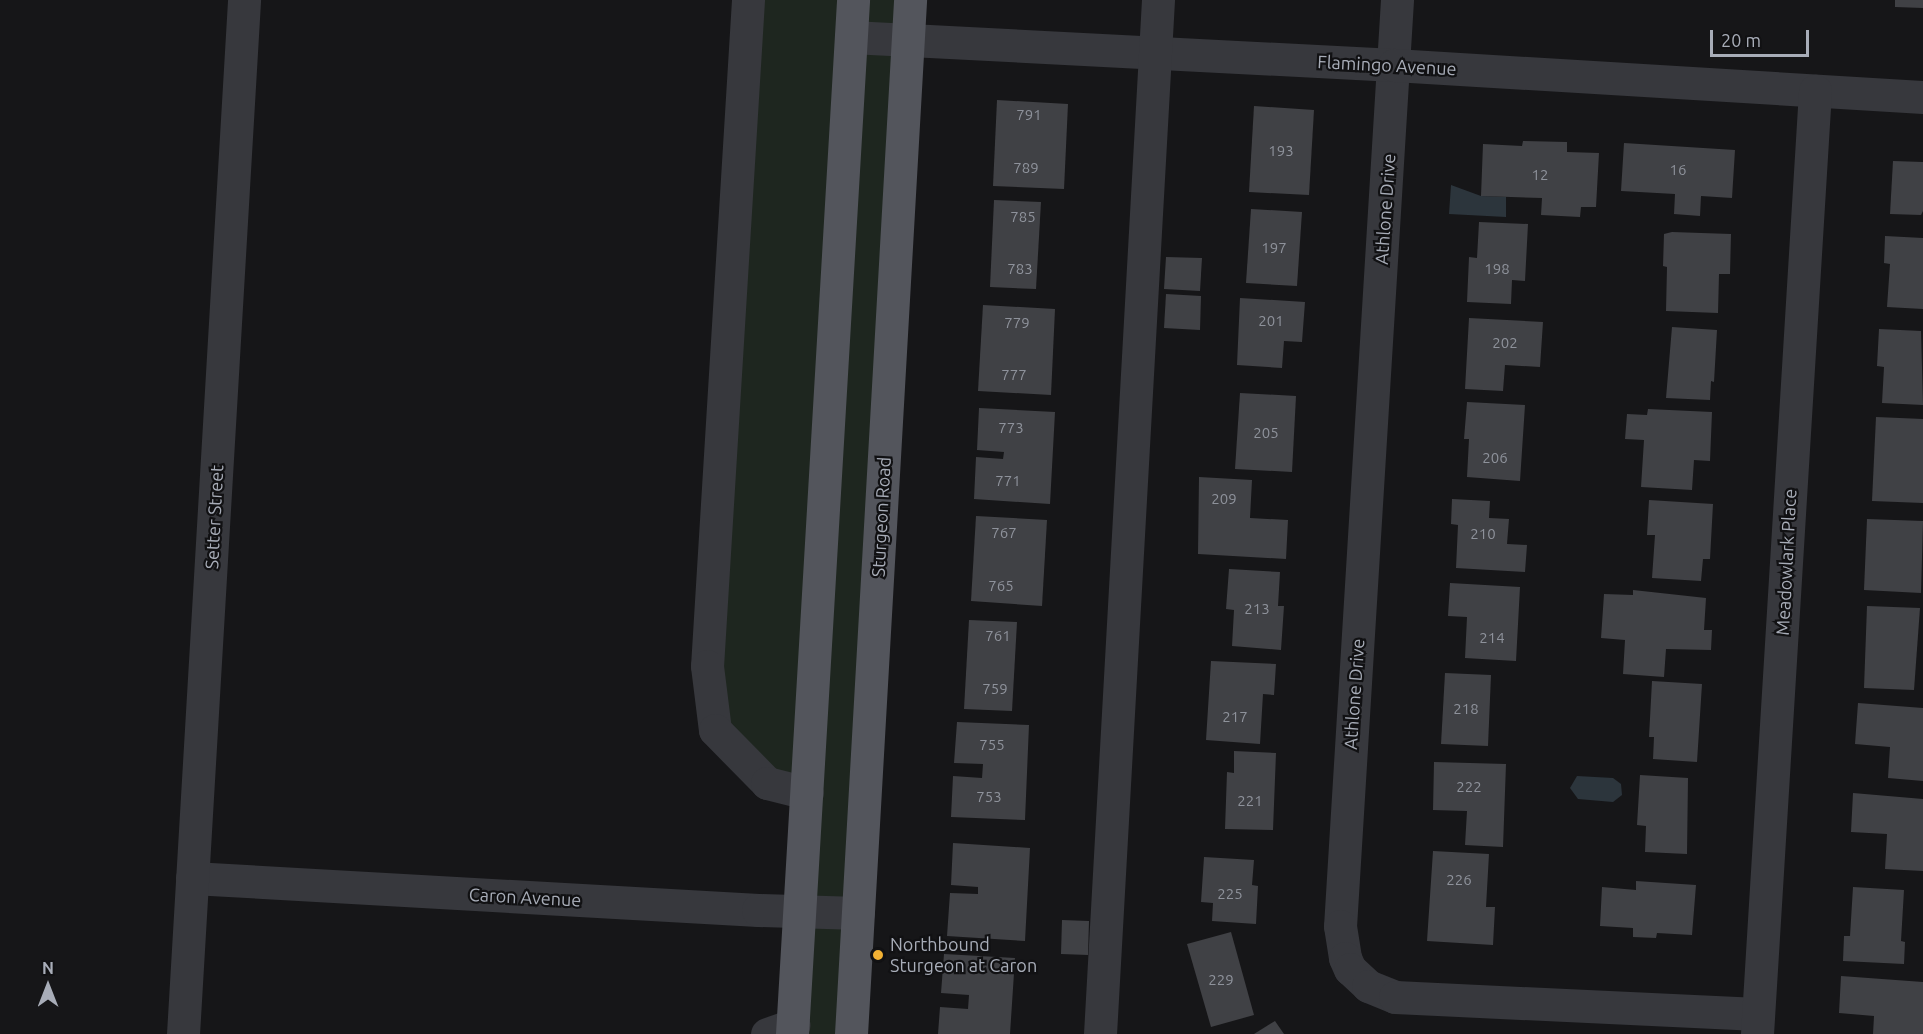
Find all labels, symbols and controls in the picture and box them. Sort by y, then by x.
scale bar [1713,18,1812,56]
text: 20 m [1721,30,1761,50]
street label: Flamingo Avenue [1317,51,1457,79]
house number: 791 [1016,106,1042,124]
house number: 193 [1268,142,1294,160]
street label: Athlone Drive [1370,153,1400,265]
house number: 789 [1013,159,1039,177]
house number: 16 [1670,161,1686,179]
house number: 12 [1532,166,1548,184]
house number: 785 [1010,208,1036,226]
house number: 197 [1261,239,1287,257]
house number: 783 [1007,260,1033,278]
house number: 198 [1484,260,1510,278]
house number: 201 [1258,312,1284,330]
house number: 779 [1004,314,1030,332]
house number: 202 [1492,334,1518,352]
house number: 777 [1001,366,1027,384]
house number: 773 [998,419,1024,437]
house number: 205 [1253,424,1279,442]
house number: 206 [1482,449,1508,467]
street label: Sturgeon Road [867,456,895,578]
street label: Setter Street [200,464,228,570]
house number: 771 [995,472,1021,490]
street label: Meadowlark Place [1771,488,1801,636]
house number: 209 [1211,490,1237,508]
house number: 767 [991,524,1017,542]
house number: 210 [1470,525,1496,543]
house number: 765 [988,577,1014,595]
house number: 213 [1244,600,1270,618]
house number: 761 [985,627,1011,645]
house number: 214 [1479,629,1505,647]
street label: Athlone Drive [1339,638,1369,750]
house number: 759 [982,680,1008,698]
house number: 218 [1453,700,1479,718]
house number: 217 [1222,708,1248,726]
house number: 755 [979,736,1005,754]
house number: 222 [1456,778,1482,796]
house number: 753 [976,788,1002,806]
house number: 221 [1237,792,1263,810]
house number: 226 [1446,871,1472,889]
street label: Caron Avenue [468,883,582,911]
house number: 225 [1217,885,1243,903]
place label: Northbound Sturgeon at Caron [890,934,1037,976]
marker: Northbound Sturgeon at Caron [871,948,885,962]
north arrow [18,956,78,1016]
text: N [42,959,54,977]
house number: 229 [1208,971,1234,989]

